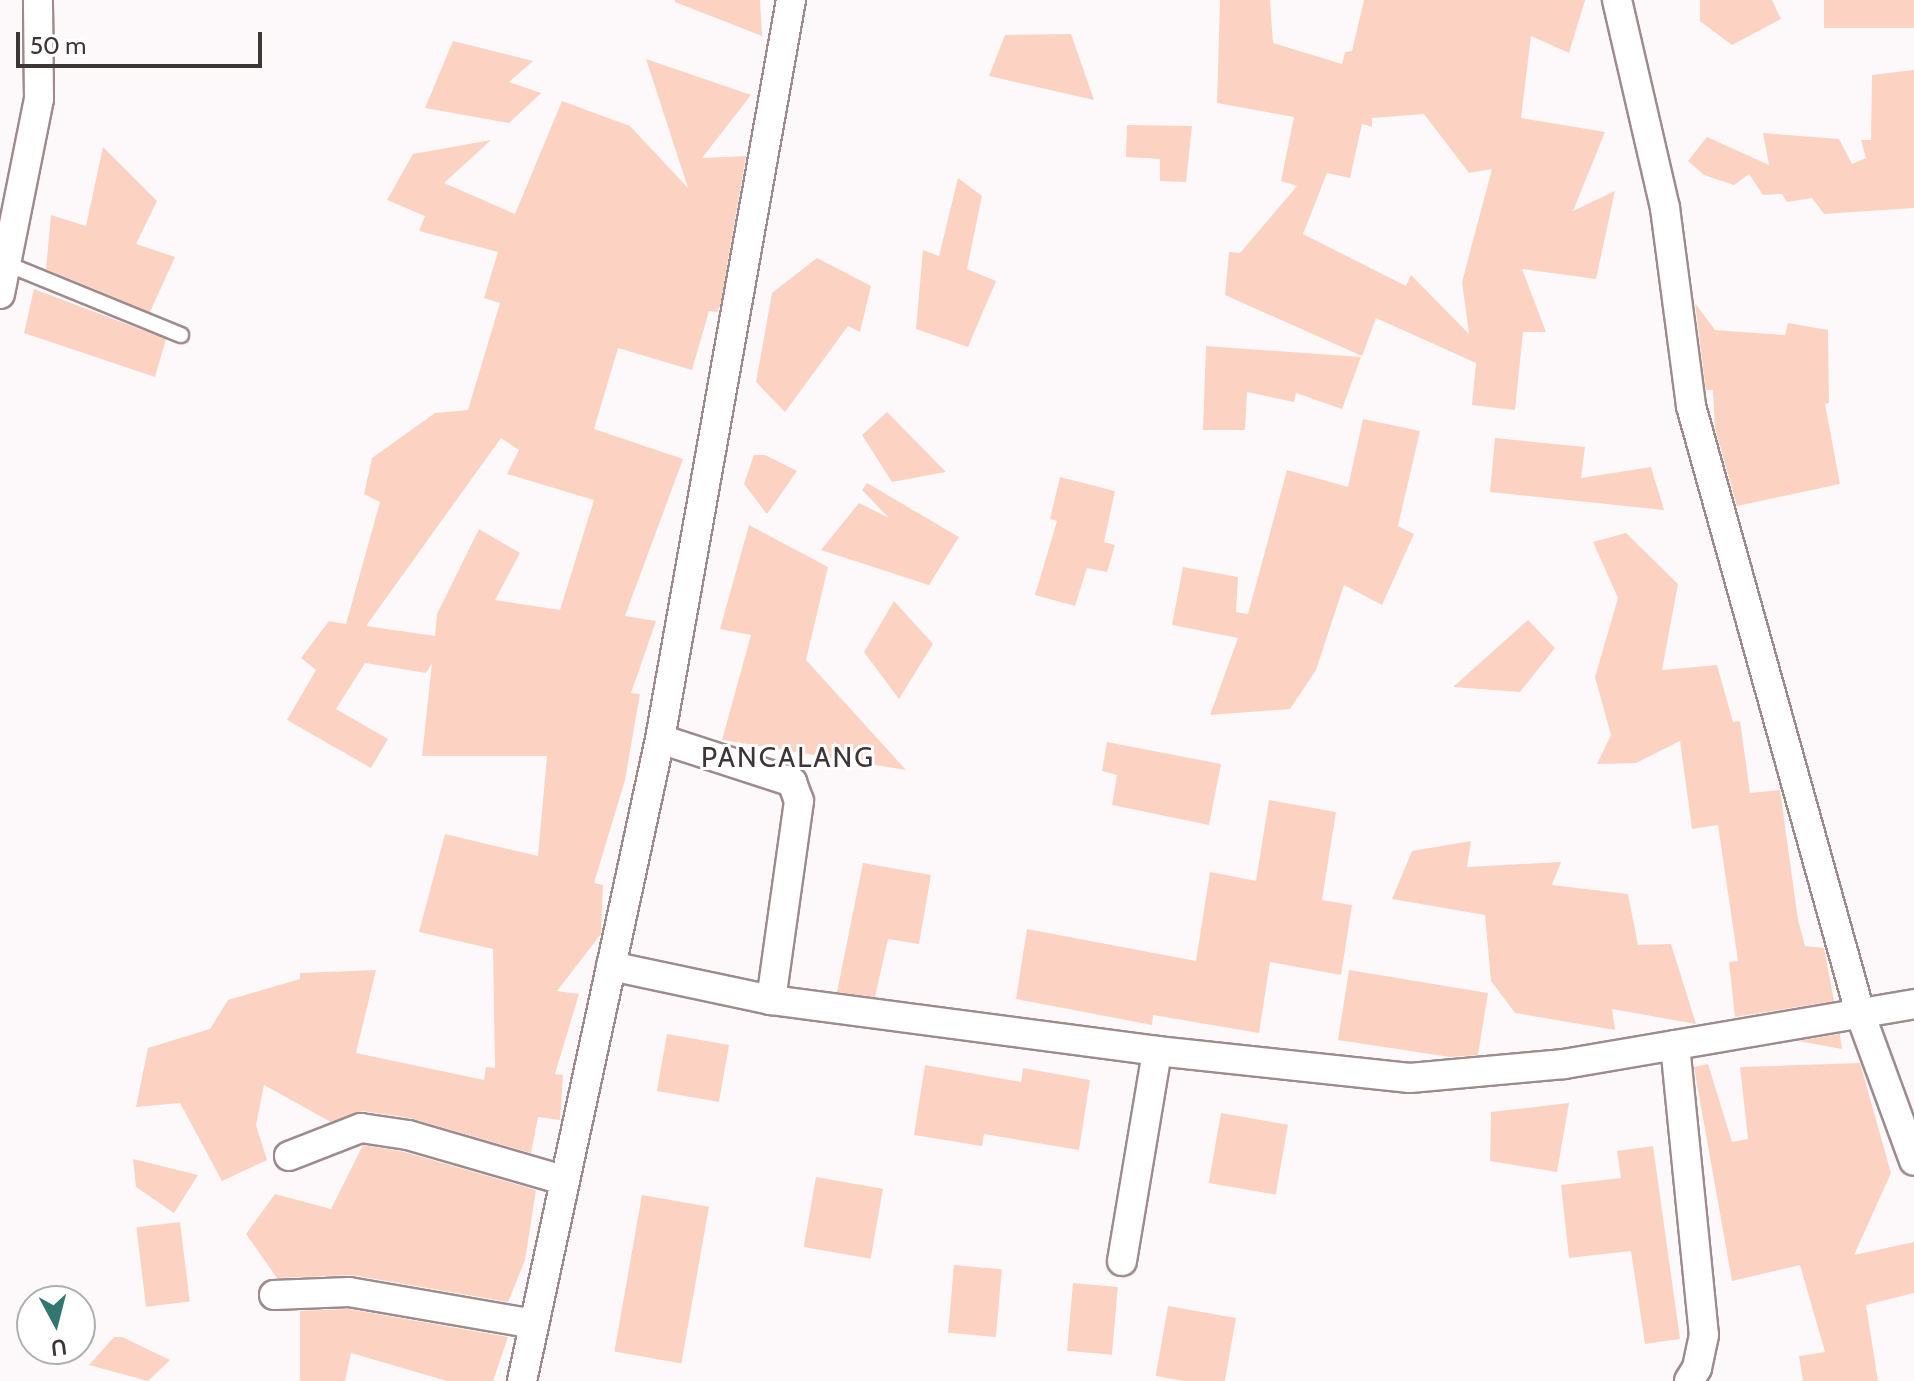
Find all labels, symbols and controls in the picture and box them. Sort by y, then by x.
scale bar [20,16,266,66]
text: 50 m [30,31,86,60]
district label: PANCALANG [701,740,875,774]
north arrow [16,1285,96,1365]
text: U [49,1333,68,1362]

